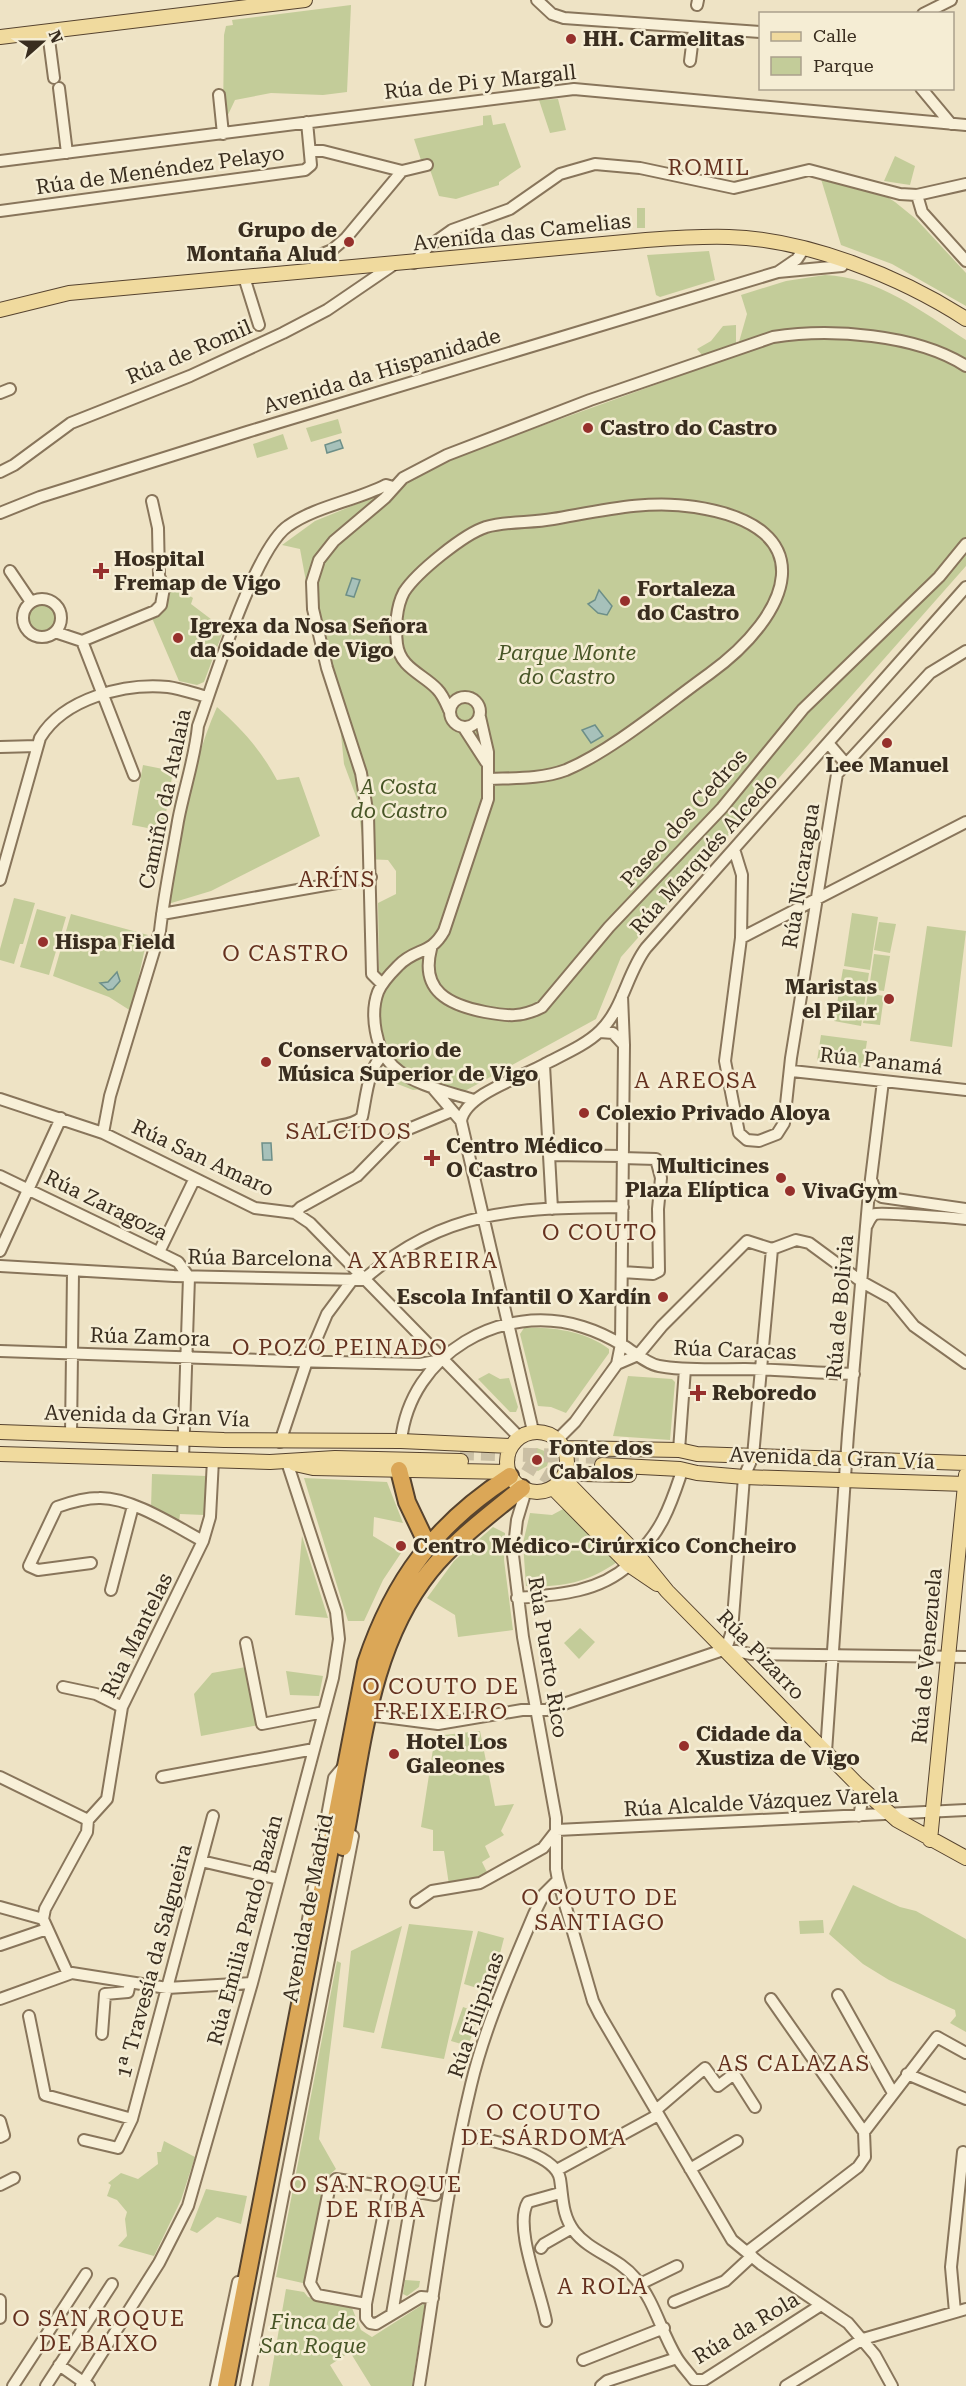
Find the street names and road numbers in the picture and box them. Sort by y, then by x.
street label: Rúa de Pi y Margall [383,60,578,104]
street label: Rúa de Menéndez Pelayo [34,141,286,199]
street label: Avenida das Camelias [412,209,632,255]
street label: Rúa de Romil [123,315,256,389]
street label: Avenida da Hispanidade [260,323,504,419]
street label: Camiño da Atalaia [134,706,196,891]
street label: Paseo dos Cedros [616,744,752,892]
street label: Rúa Marqués Alcedo [625,769,783,939]
street label: Rúa Nicaragua [778,801,824,950]
street label: Rúa Panamá [818,1043,944,1079]
street label: Rúa San Amaro [128,1115,278,1201]
street label: Rúa Zaragoza [41,1165,172,1245]
street label: Rúa de Bolivia [822,1233,858,1380]
street label: Rúa Barcelona [187,1245,333,1271]
street label: Rúa Zamora [89,1323,211,1351]
street label: Rúa Caracas [673,1336,797,1364]
street label: Avenida da Gran Vía [44,1400,251,1432]
street label: Avenida da Gran Vía [729,1442,936,1474]
street label: Rúa de Venezuela [907,1566,947,1745]
street label: Rúa Mantelas [97,1569,177,1701]
street label: Rúa Puerto Rico [523,1575,573,1739]
street label: Rúa Pizarro [712,1605,810,1705]
street label: Rúa Alcalde Vázquez Varela [623,1783,900,1821]
street label: Avenida de Madrid [278,1811,338,2004]
street label: Rúa Emilia Pardo Bazán [203,1812,287,2048]
street label: 1ª Travesía da Salgueira [111,1841,197,2081]
street label: Rúa Filipinas [443,1949,509,2081]
street label: Rúa da Rola [689,2287,804,2369]

